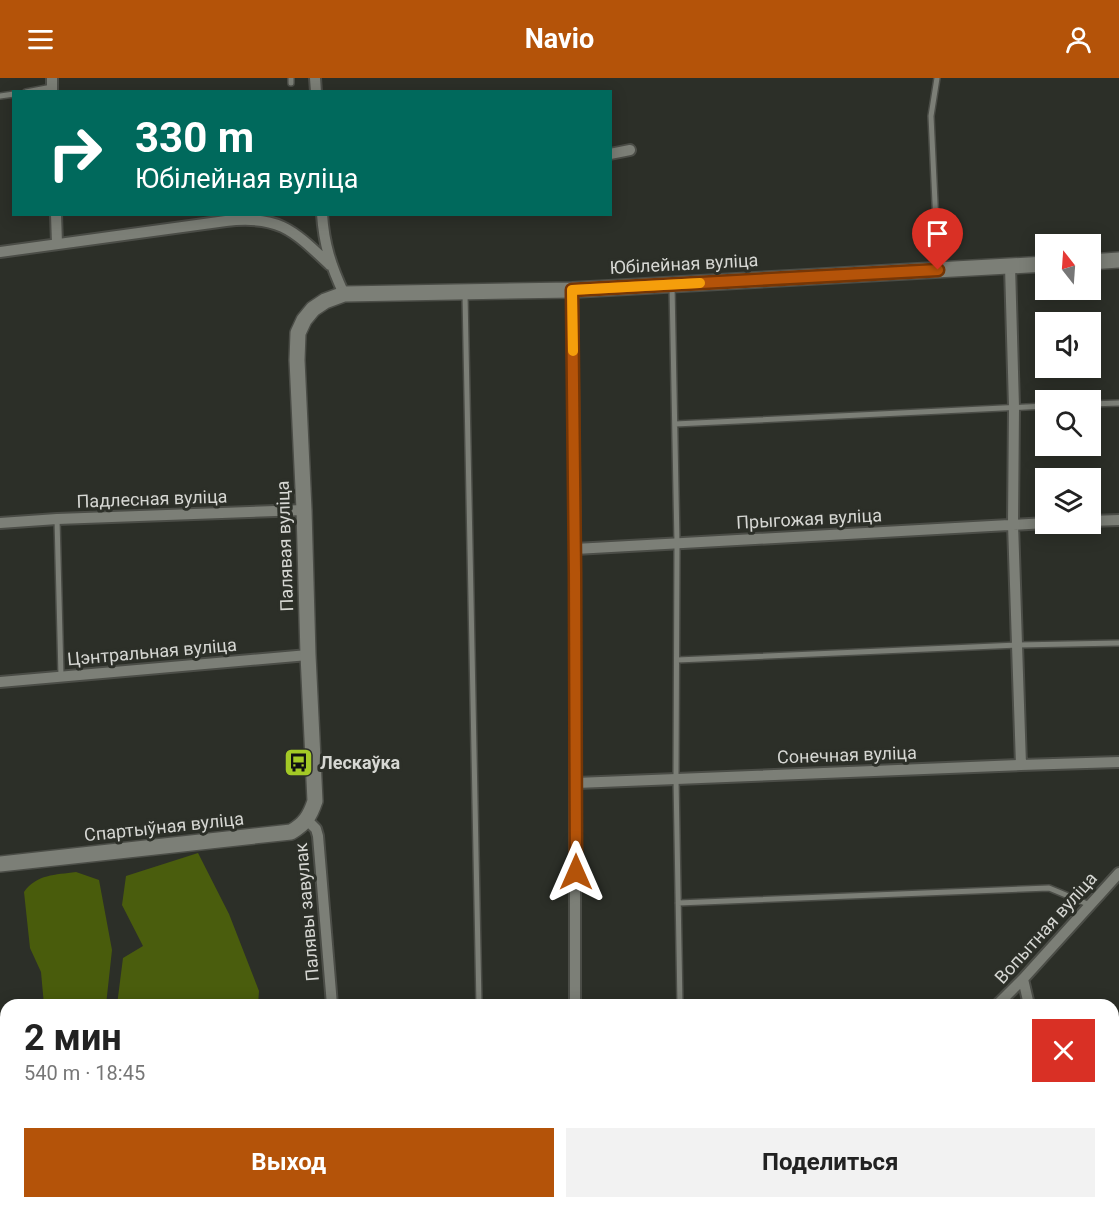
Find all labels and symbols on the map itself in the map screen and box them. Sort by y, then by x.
pin [912,208,963,270]
north arrow [1035,234,1101,300]
street label: Юбілейная вуліца [609,249,759,278]
street label: Палявая вуліца [272,480,297,612]
street label: Падлесная вуліца [76,485,228,512]
street label: Прыгожая вуліца [736,504,882,533]
street label: Цэнтральная вуліца [66,634,238,669]
street label: Сонечная вуліца [777,742,917,767]
bus stop icon: Лескаўка [283,747,315,779]
place label: Лескаўка [320,752,401,773]
street label: Спартыўная вуліца [83,808,245,845]
position arrow [544,840,608,904]
street label: Палявы завулак [290,842,323,982]
street label: Вопытная вуліца [990,868,1101,988]

